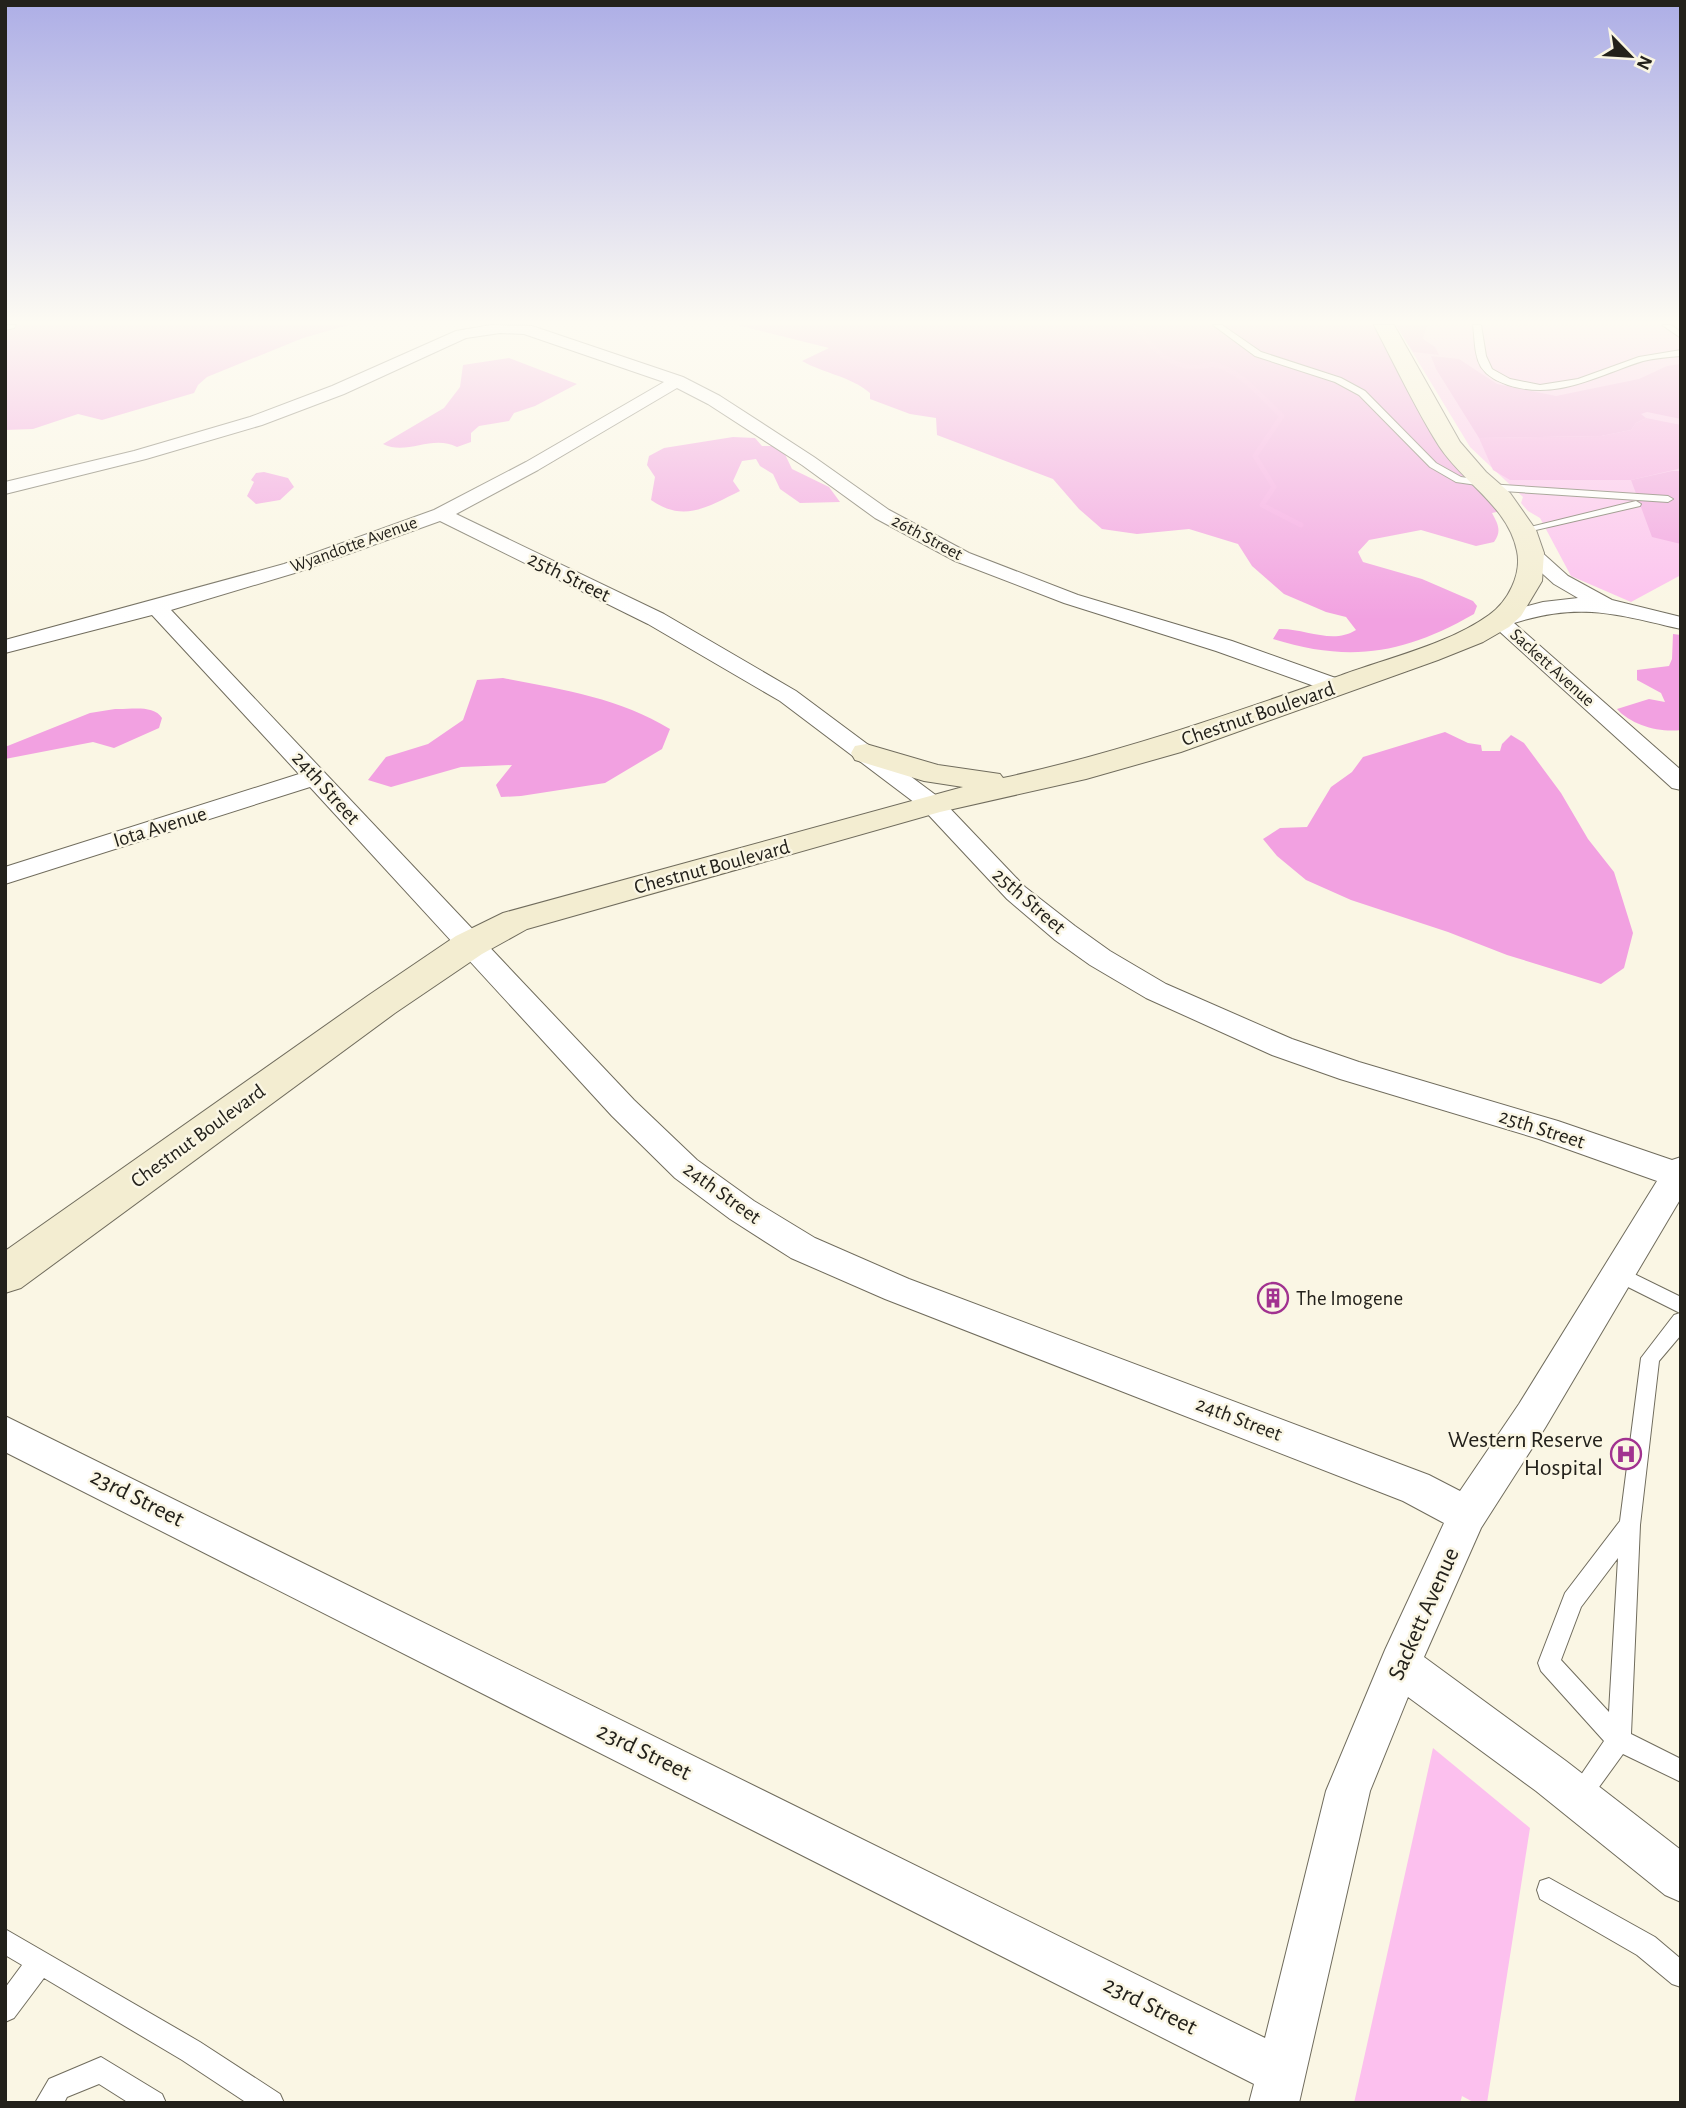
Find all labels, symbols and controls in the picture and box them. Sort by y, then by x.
north arrow [1595,21,1665,91]
text: N [1633,53,1655,73]
street label: 26th Street [889,512,965,564]
street label: Wyandotte Avenue [288,514,420,576]
street label: 25th Street [524,548,614,606]
street label: Sackett Avenue [1506,626,1598,710]
street label: Chestnut Boulevard [1179,678,1337,750]
street label: 24th Street [288,747,364,829]
street label: Iota Avenue [111,803,209,851]
street label: Chestnut Boulevard [632,836,792,898]
street label: 25th Street [989,864,1070,938]
street label: Chestnut Boulevard [127,1080,269,1192]
street label: 25th Street [1497,1105,1588,1153]
street label: 24th Street [679,1158,765,1228]
building icon: The Imogene [1256,1281,1290,1315]
place label: The Imogene [1296,1288,1403,1309]
street label: 24th Street [1193,1393,1285,1445]
place label: Western Reserve Hospital [1448,1428,1603,1480]
hospital icon: Western Reserve Hospital [1609,1437,1643,1471]
street label: 23rd Street [86,1464,188,1532]
street label: Sackett Avenue [1384,1544,1464,1684]
street label: 23rd Street [593,1719,695,1785]
street label: 23rd Street [1099,1972,1201,2040]

